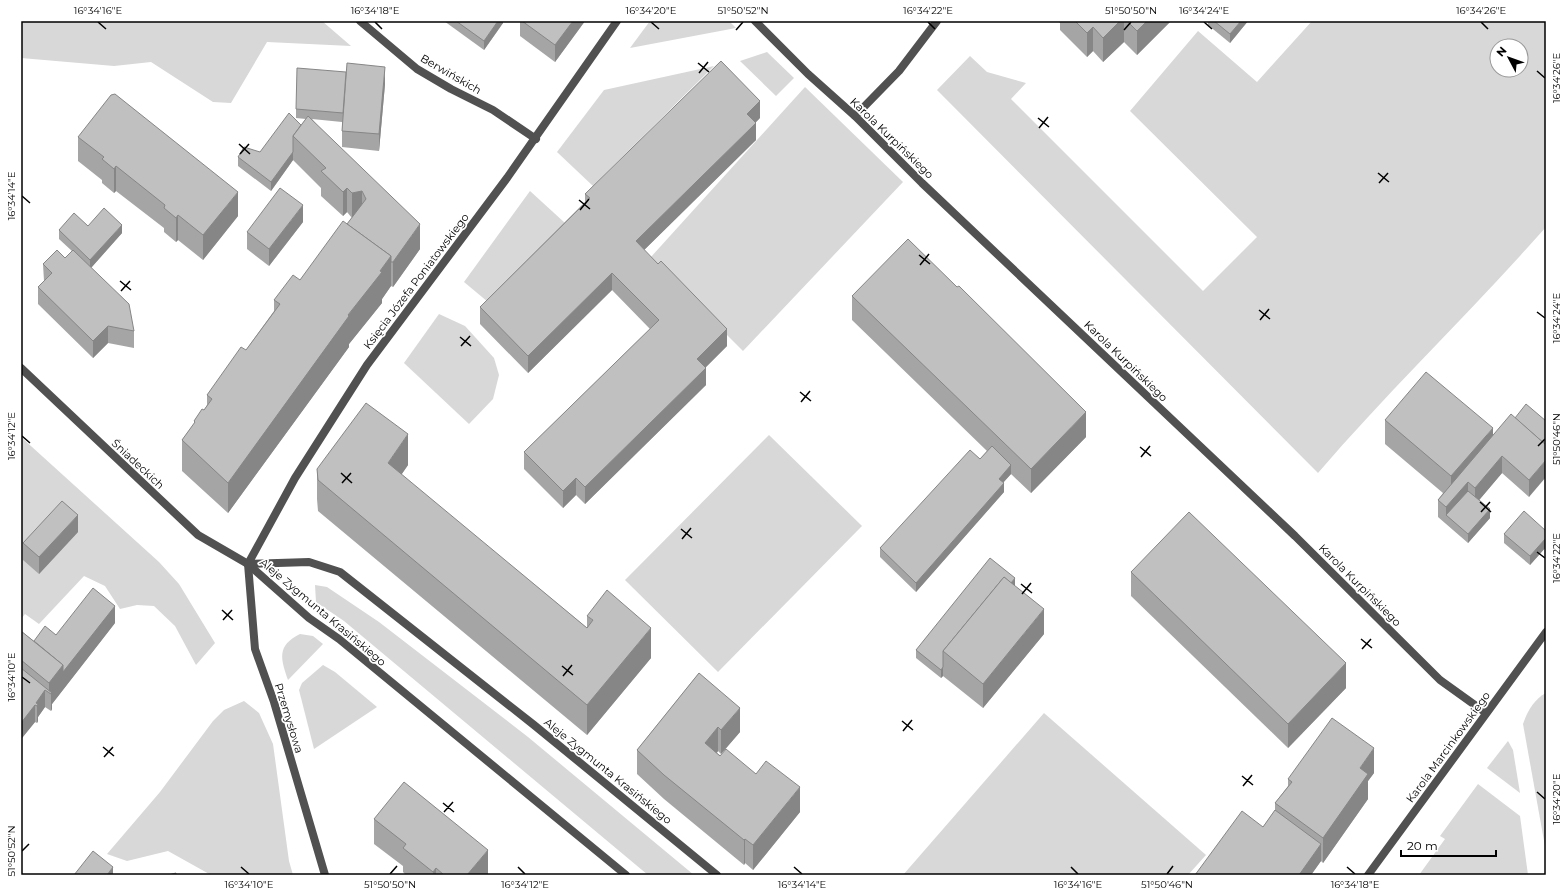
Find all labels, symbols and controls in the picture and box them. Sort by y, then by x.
text: 16°34'16"E [74,4,122,17]
text: 16°34'18"E [351,4,400,17]
text: 16°34'20"E [626,4,677,17]
text: 51°50'52"N [717,4,769,17]
text: 16°34'22"E [903,4,953,17]
text: 51°50'50"N [1105,4,1157,17]
text: 16°34'24"E [1179,4,1229,17]
text: 16°34'26"E [1456,4,1506,17]
north arrow [1489,38,1529,78]
text: N [1493,43,1510,59]
street label: Berwińskich [418,51,484,97]
text: 16°34'26"E [1550,53,1563,103]
street label: Karola Kurpińskiego [847,94,937,182]
text: 16°34'14"E [5,171,18,220]
street label: Księcia Józefa Poniatowskiego [360,210,472,352]
text: 16°34'24"E [1550,293,1563,343]
street label: Karola Kurpińskiego [1081,317,1171,405]
text: 16°34'12"E [5,412,18,460]
text: 51°50'46"N [1550,413,1563,465]
street label: Śniadeckich [109,436,167,492]
text: 16°34'22"E [1550,533,1563,583]
street label: Karola Kurpińskiego [1316,541,1404,629]
street label: Aleje Zygmunta Krasińskiego [257,555,389,669]
text: 16°34'10"E [5,652,18,702]
street label: Przemysłowa [272,681,306,755]
street label: Karola Marcinkowskiego [1403,689,1493,805]
street label: Aleje Zygmunta Krasińskiego [541,715,675,827]
text: 16°34'20"E [1550,773,1563,824]
text: 51°50'52"N [5,825,18,877]
scale bar [1401,832,1496,858]
text: 20 m [1407,838,1438,853]
text: 16°34'10"E [224,878,274,891]
text: 51°50'50"N [364,878,416,891]
text: 16°34'12"E [501,878,549,891]
text: 16°34'14"E [778,878,827,891]
text: 16°34'16"E [1054,878,1102,891]
text: 51°50'46"N [1141,878,1193,891]
text: 16°34'18"E [1331,878,1380,891]

